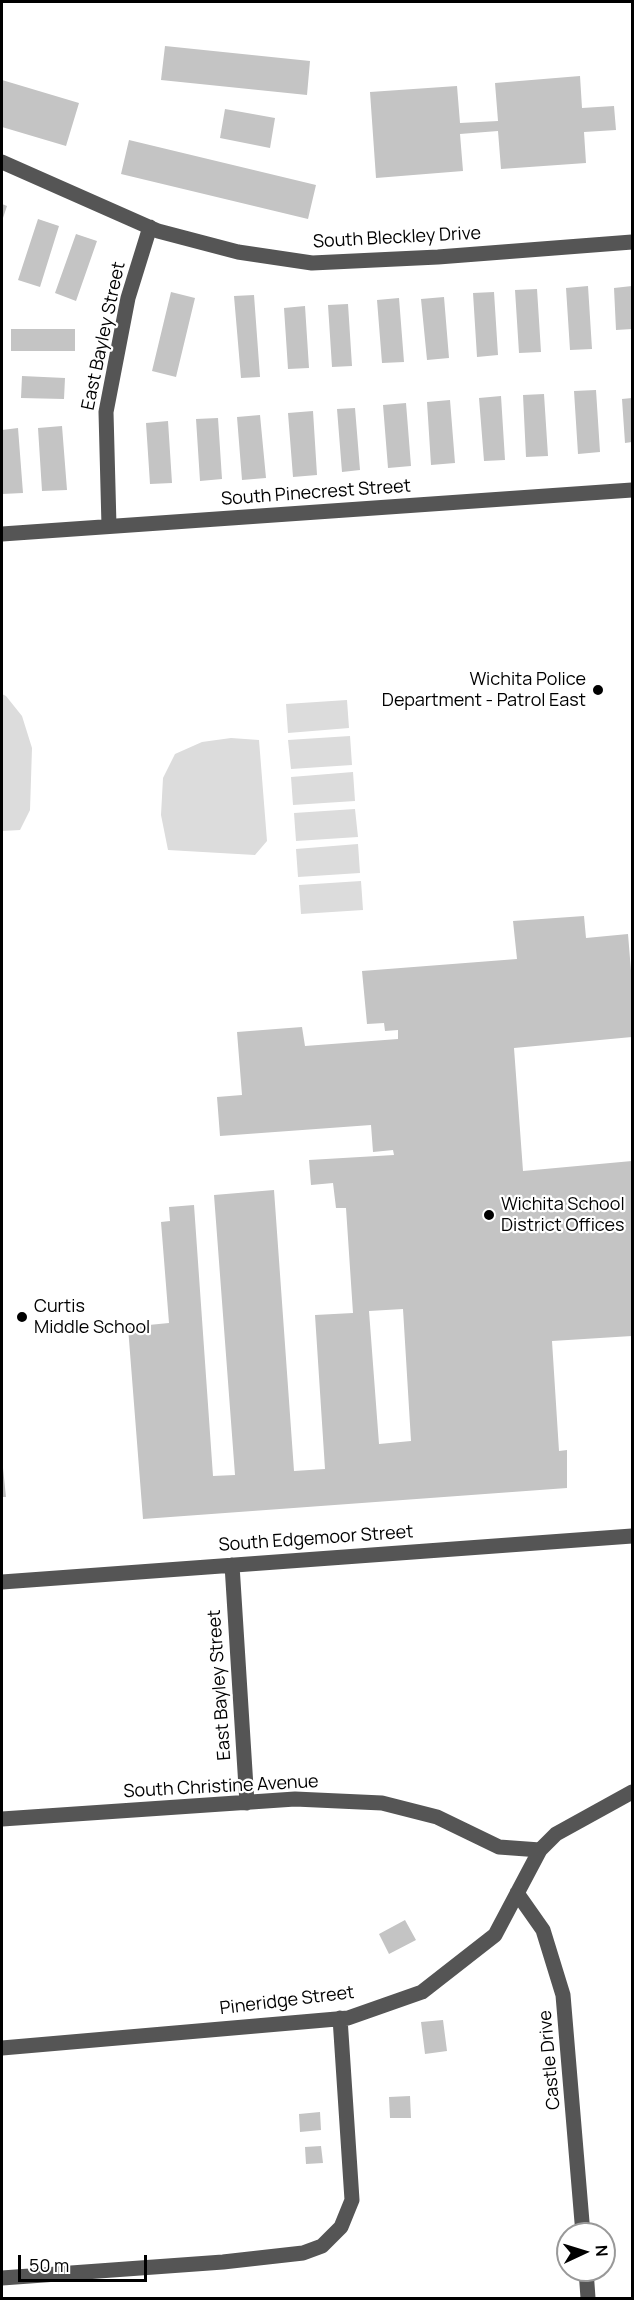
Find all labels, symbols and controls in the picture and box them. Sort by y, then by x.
street label: South Bleckley Drive [312,223,482,253]
street label: East Bayley Street [78,260,130,412]
street label: South Pinecrest Street [220,476,412,510]
place label: Wichita Police Department - Patrol East [382,669,586,712]
marker: Wichita Police Department - Patrol East [591,683,605,697]
place label: Wichita School District Offices [501,1194,625,1236]
marker: Wichita School District Offices [482,1208,496,1222]
place label: Curtis Middle School [34,1296,150,1338]
marker: Curtis Middle School [15,1310,29,1324]
street label: South Edgemoor Street [218,1521,414,1557]
street label: East Bayley Street [204,1609,236,1761]
street label: South Christine Avenue [123,1771,319,1803]
street label: Pineridge Street [219,1982,355,2020]
street label: Castle Drive [535,2009,565,2111]
north arrow [556,2222,616,2282]
scale bar [21,2243,150,2281]
text: N [591,2244,613,2257]
text: 50 m [29,2253,69,2277]

